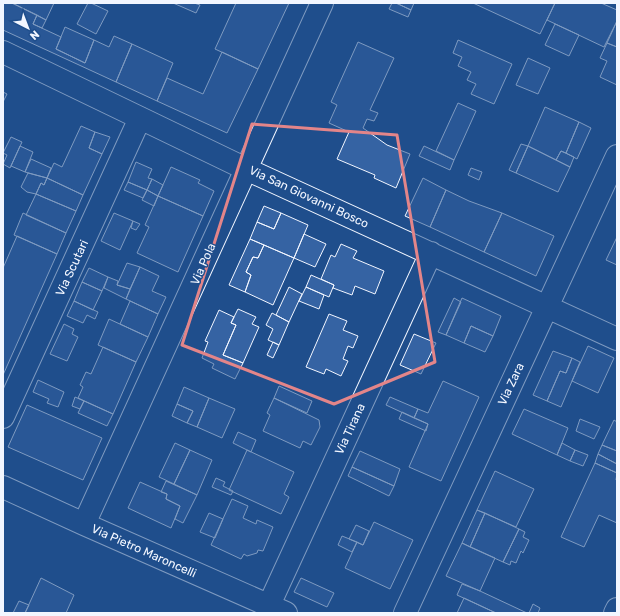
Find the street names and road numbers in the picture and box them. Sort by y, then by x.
street label: Via San Giovanni Bosco [247,163,371,231]
street label: Via Scutari [53,238,91,298]
street label: Via Pola [188,241,218,287]
street label: Via Zara [495,361,527,407]
street label: Via Tirana [332,401,368,457]
street label: Via Pietro Maroncelli [89,522,199,580]

